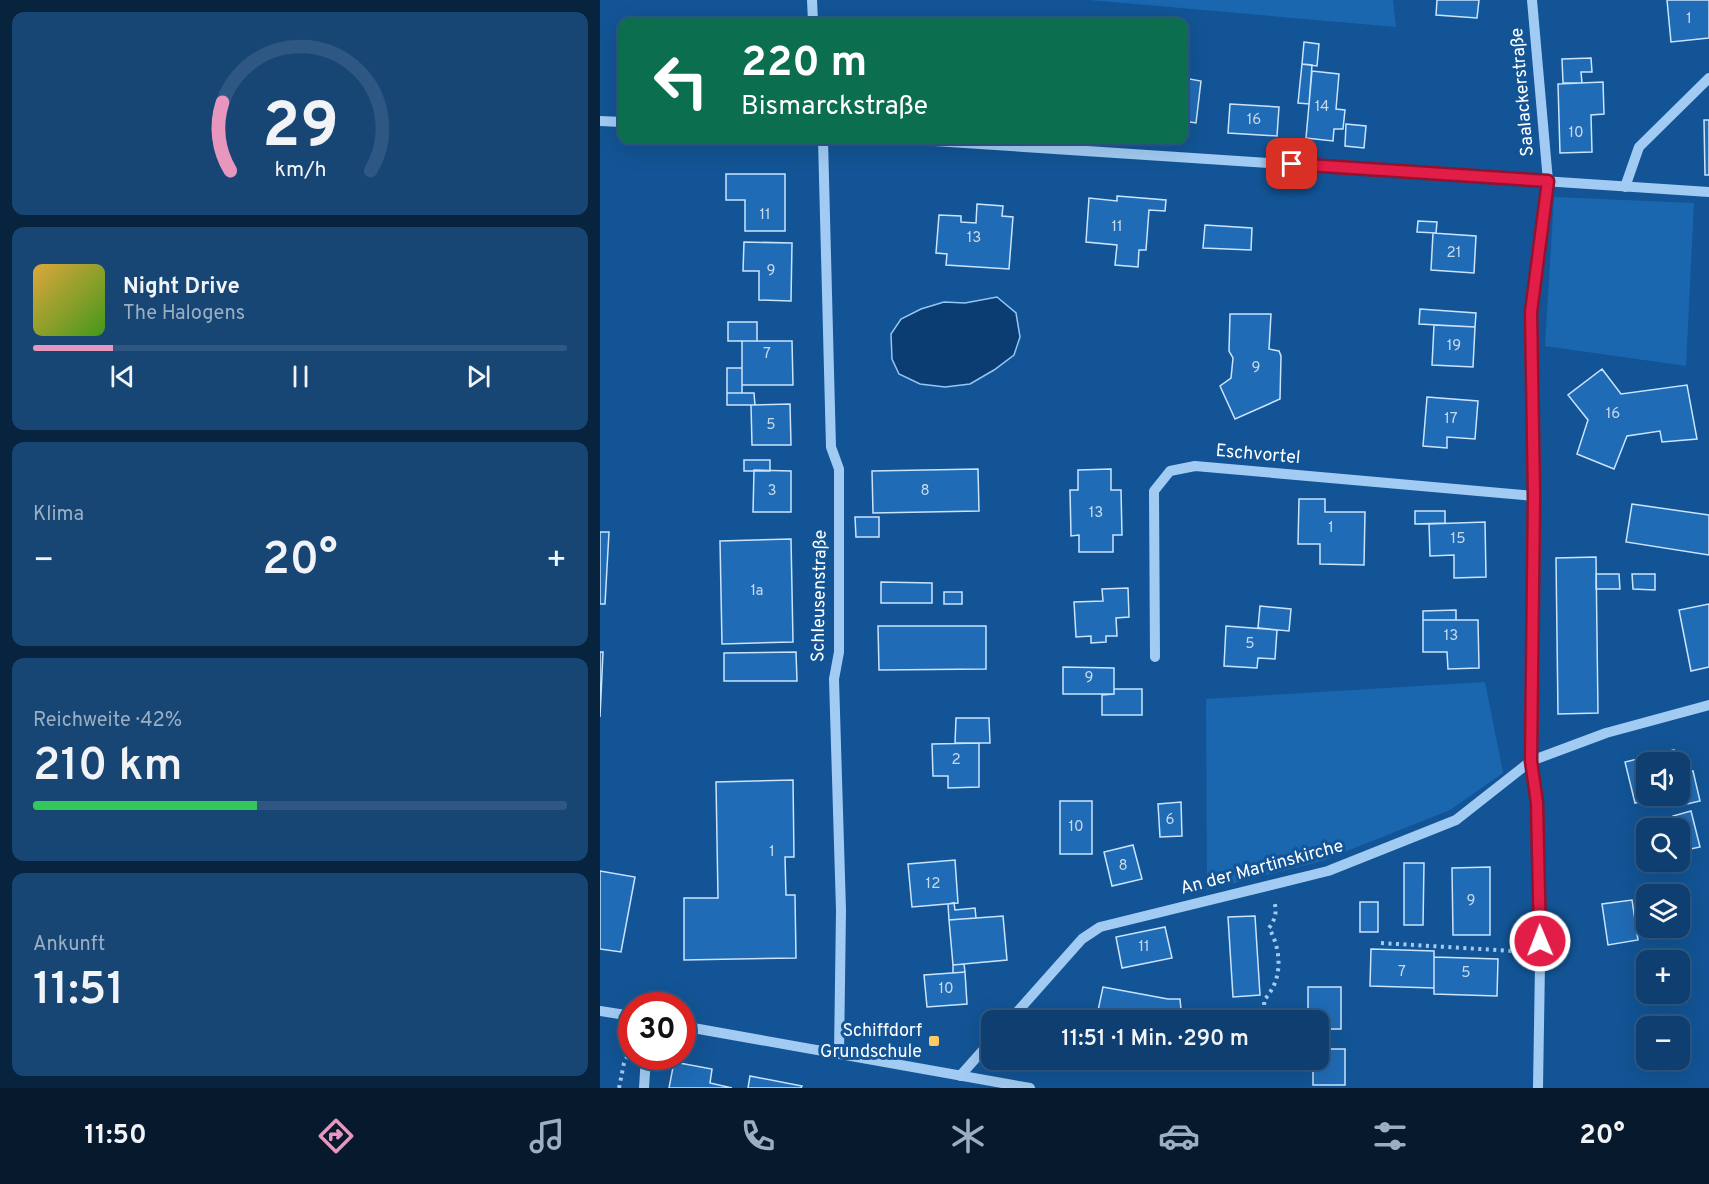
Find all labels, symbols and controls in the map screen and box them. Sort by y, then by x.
house number: 1 [1686,10,1692,29]
street label: Saalackerstraße [1506,27,1540,157]
text: 220 m [741,38,867,91]
icon: left [642,42,720,120]
text: 29 [262,90,338,169]
text: Bismarckstraße [741,90,928,124]
house number: 14 [1315,98,1329,117]
house number: 16 [1247,111,1261,130]
house number: 10 [1568,124,1584,143]
pin [1266,138,1317,189]
icon: arrive [1275,147,1308,180]
text: km/h [274,157,326,184]
house number: 11 [759,206,771,225]
house number: 11 [1111,218,1123,237]
house number: 13 [967,229,981,248]
house number: 21 [1447,244,1461,263]
house number: 9 [767,262,775,281]
text: Night Drive [123,274,240,301]
text: The Halogens [123,301,245,327]
house number: 19 [1447,337,1461,356]
house number: 7 [763,345,771,364]
house number: 9 [1252,359,1260,378]
icon: previous [106,360,139,393]
icon: pause [284,360,317,393]
icon: next [462,360,495,393]
house number: 16 [1606,405,1620,424]
house number: 17 [1444,410,1458,429]
house number: 5 [766,416,776,435]
street label: Eschvortel [1215,440,1301,470]
house number: 3 [767,482,777,501]
house number: 8 [920,482,930,501]
text: Klima [33,502,84,528]
house number: 13 [1089,504,1103,523]
house number: 1 [1328,519,1334,538]
street label: Schleusenstraße [807,530,833,662]
house number: 15 [1451,530,1465,549]
text: 20° [262,533,338,590]
text: − [33,541,54,583]
text: + [546,541,567,583]
house number: 1a [750,582,764,601]
house number: 13 [1444,627,1458,646]
house number: 5 [1245,635,1255,654]
house number: 9 [1085,669,1093,688]
text: Reichweite · 42% [33,708,182,734]
text: 210 km [33,739,182,796]
house number: 2 [951,751,961,770]
map controls [1636,752,1690,1070]
button: sound [1636,752,1690,806]
house number: 6 [1166,811,1175,830]
house number: 10 [1068,818,1084,837]
button: search [1636,818,1690,872]
street label: An der Martinskirche [1178,835,1346,901]
house number: 1 [769,843,775,862]
house number: 8 [1118,857,1128,876]
house number: 12 [926,875,940,894]
button: layers [1636,884,1690,938]
house number: 9 [1467,892,1475,911]
position arrow [1508,909,1572,973]
text: Ankunft [33,932,105,958]
house number: 11 [1138,938,1150,957]
button: + [1636,950,1690,1004]
text: 11:51 [33,963,124,1020]
house number: 7 [1398,963,1406,982]
house number: 5 [1461,964,1471,983]
house number: 10 [938,980,954,999]
speed limit sign: 30 [618,992,696,1070]
button: − [1636,1016,1690,1070]
place label: Schiffdorf Grundschule [820,1020,922,1064]
text: 11:51 · 1 Min. · 290 m [1061,1026,1249,1053]
marker: Schiffdorf Grundschule [927,1034,941,1048]
icon: directions [315,1115,357,1157]
icon: music [526,1115,568,1157]
icon: phone [737,1115,779,1157]
icon: climate [947,1115,989,1157]
icon: car [1158,1115,1200,1157]
icon: filters [1369,1115,1411,1157]
text: 11:50 [84,1119,147,1153]
text: 20° [1579,1119,1625,1153]

